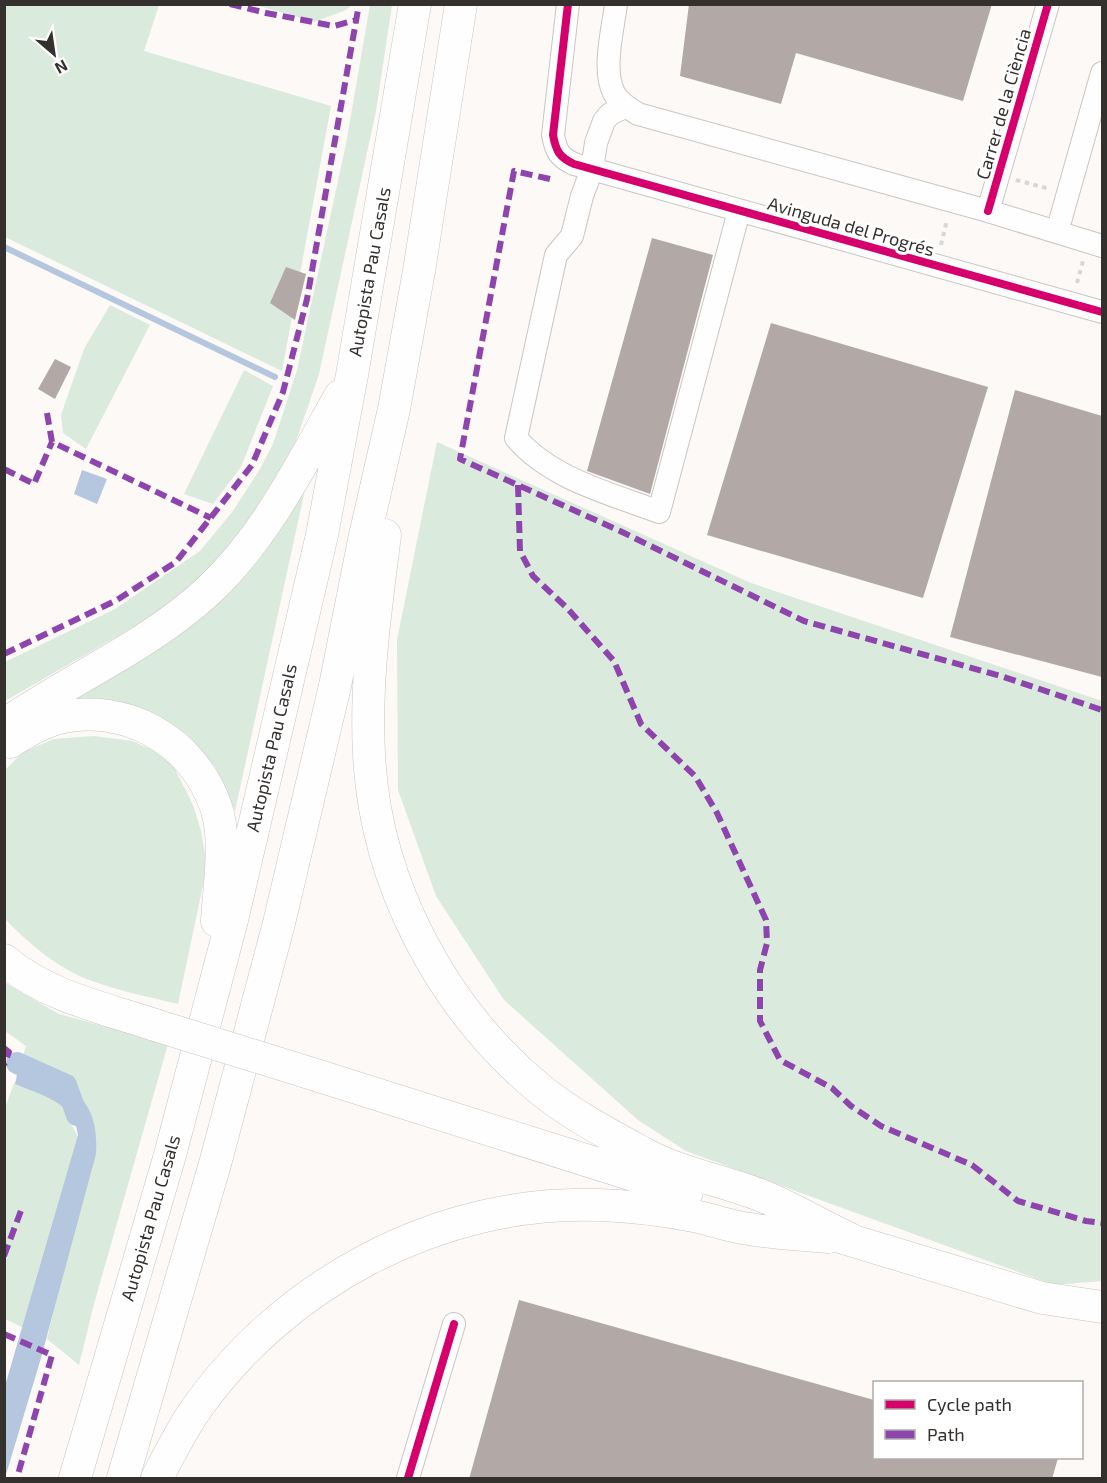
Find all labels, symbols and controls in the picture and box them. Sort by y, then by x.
north arrow [24,24,84,84]
street label: Carrer de la Ciència [971,26,1035,182]
text: N [52,56,71,79]
street label: Autopista Pau Casals [343,185,395,358]
street label: Avinguda del Progrés [765,192,937,260]
street label: Autopista Pau Casals [241,662,301,834]
street label: Autopista Pau Casals [116,1132,184,1303]
legend [873,1381,1083,1459]
text: Cycle path [927,1393,1012,1415]
text: Path [927,1423,965,1445]

